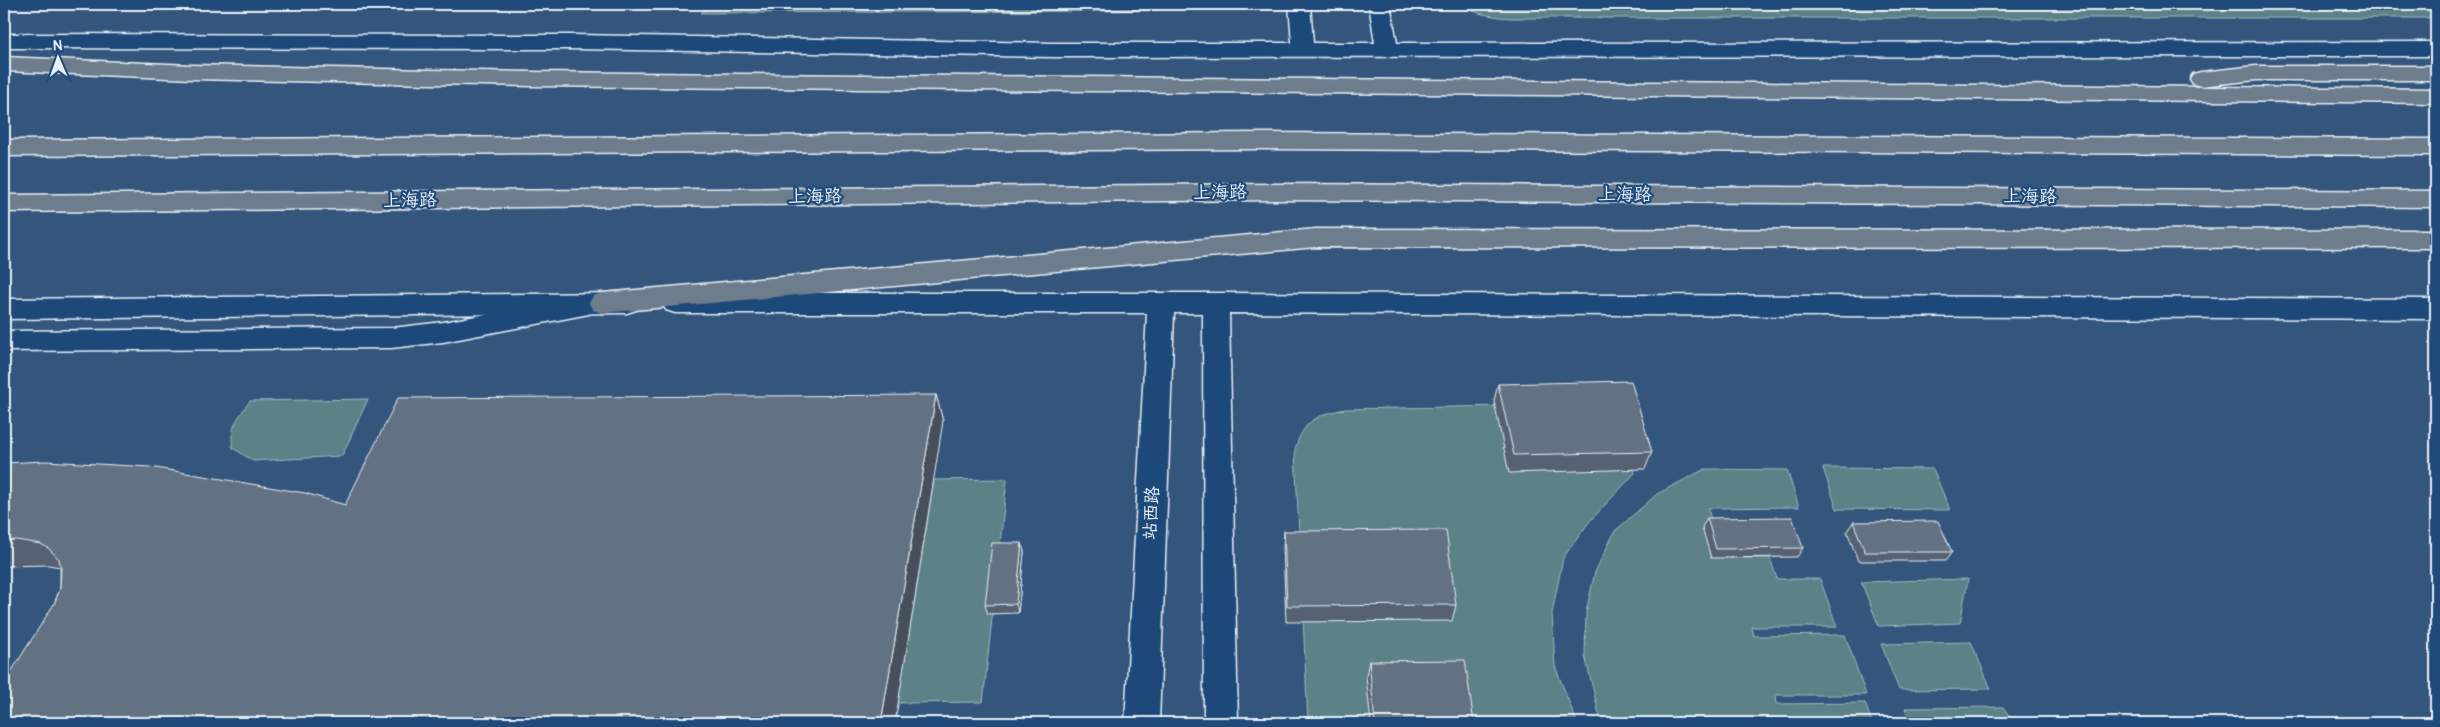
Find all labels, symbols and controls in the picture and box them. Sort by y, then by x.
north arrow [32,32,82,82]
text: N [53,37,63,54]
street label: 上海路 [1193,181,1247,204]
street label: 上海路 [1598,183,1652,206]
street label: 上海路 [788,185,842,208]
street label: 上海路 [2003,185,2057,208]
street label: 上海路 [383,189,437,212]
street label: 站西路 [1139,485,1164,541]

